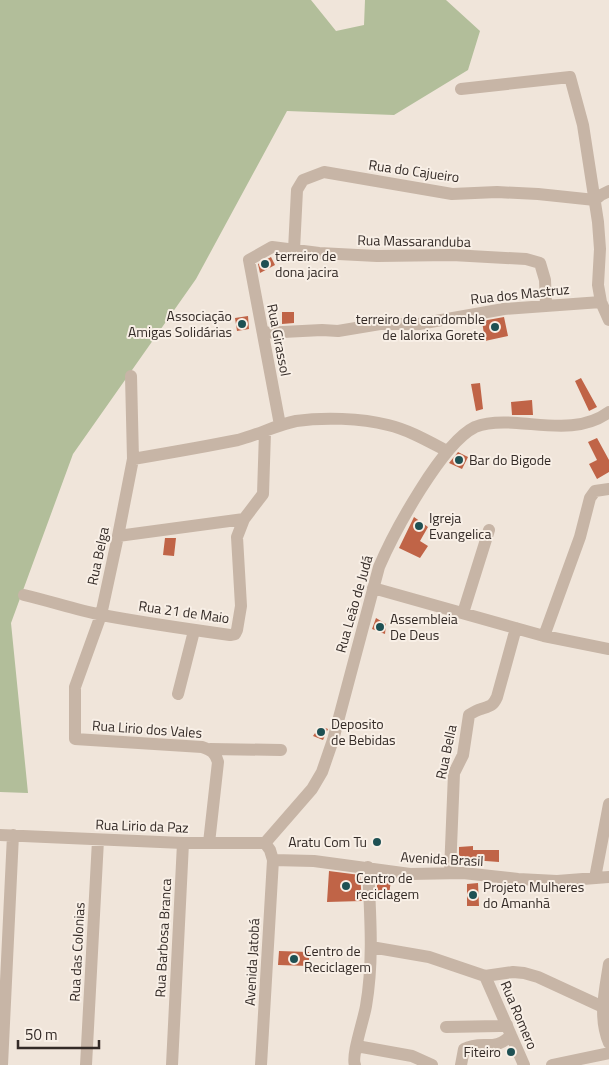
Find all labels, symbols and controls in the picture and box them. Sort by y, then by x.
street label: Rua do Cajueiro [367,154,461,187]
street label: Rua Massaranduba [357,229,471,252]
place label: terreiro de dona jacira [275,245,339,282]
marker: terreiro de dona jacira [259,258,271,270]
street label: Rua dos Mastruz [469,278,570,309]
street label: Rua Girassol [262,302,297,378]
place label: Associação Amigas Solidárias [128,305,232,342]
place label: terreiro de candomble de Ialorixa Gorete [356,308,485,345]
marker: Associação Amigas Solidárias [236,318,248,330]
marker: terreiro de candomble de Ialorixa Gorete [489,321,501,333]
place label: Bar do Bigode [469,449,551,470]
marker: Bar do Bigode [453,454,465,466]
place label: Igreja Evangelica [429,507,491,544]
marker: Igreja Evangelica [413,520,425,532]
street label: Rua Belga [81,525,114,587]
street label: Rua Leão de Judá [330,553,378,655]
street label: Rua 21 de Maio [137,595,231,628]
place label: Assembleia De Deus [390,608,458,645]
marker: Assembleia De Deus [374,621,386,633]
place label: Deposito de Bebidas [331,713,396,750]
street label: Rua Lirio dos Vales [91,714,203,743]
street label: Rua Bella [429,723,462,781]
marker: Deposito de Bebidas [315,726,327,738]
street label: Rua Lirio da Paz [95,813,189,838]
place label: Aratu Com Tu [288,831,367,852]
marker: Aratu Com Tu [371,836,383,848]
street label: Avenida Brasil [400,846,484,871]
place label: Centro de reciclagem [356,867,419,904]
place label: Projeto Mulheres do Amanhã [483,876,584,913]
street label: Rua Barbosa Branca [149,878,176,998]
marker: Centro de reciclagem [340,880,352,892]
marker: Projeto Mulheres do Amanhã [467,889,479,901]
street label: Rua das Colonias [63,902,90,1002]
street label: Avenida Jatobá [239,918,264,1006]
place label: Centro de Reciclagem [304,940,371,977]
marker: Centro de Reciclagem [288,953,300,965]
street label: Rua Romero [496,977,543,1052]
scale bar [18,1018,99,1050]
text: 50 m [25,1023,58,1046]
place label: Fiteiro [463,1041,501,1062]
marker: Fiteiro [505,1046,517,1058]

